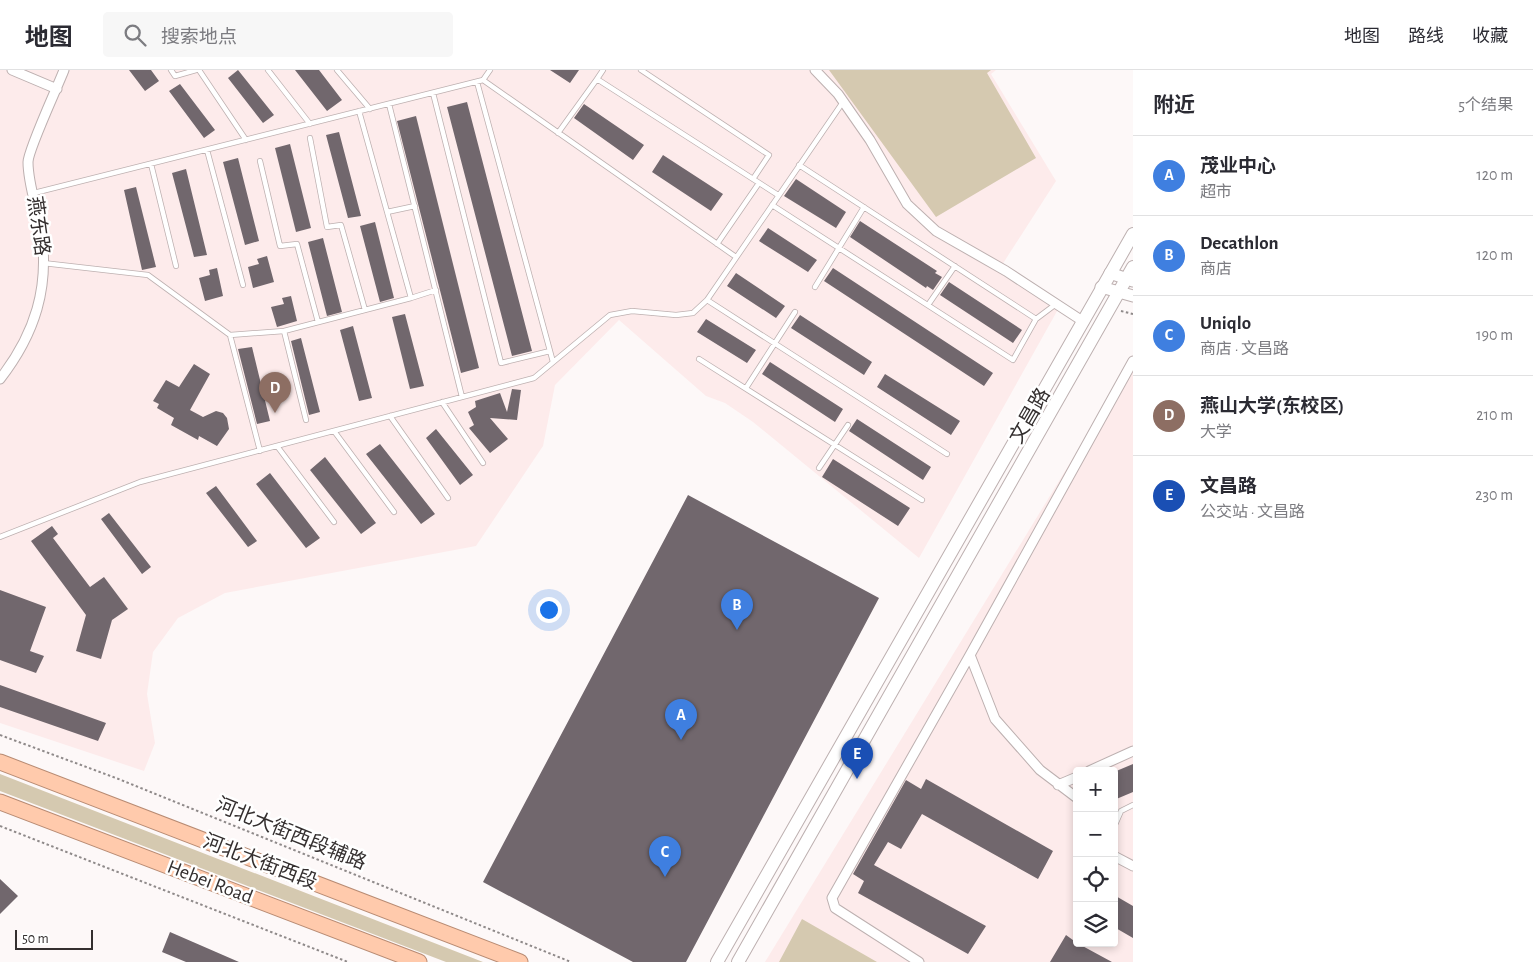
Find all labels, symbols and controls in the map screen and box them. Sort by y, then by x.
search box [103,12,453,57]
icon: search [121,21,149,49]
text: 地图 [25,26,73,50]
text: 搜索地点 [161,28,237,47]
text: 地图 [1344,28,1380,46]
text: 路线 [1408,28,1444,46]
text: 收藏 [1472,28,1508,46]
text: 附近 [1153,95,1195,116]
text: 5个结果 [1458,97,1513,113]
text: 茂业中心 [1200,157,1276,176]
text: A [1164,167,1174,183]
text: 120 m [1476,167,1513,183]
text: 超市 [1200,184,1232,200]
street label: 燕东路 [24,195,53,257]
text: Decathlon [1200,234,1278,253]
text: B [1164,247,1174,263]
text: 120 m [1476,247,1513,263]
text: 商店 [1200,261,1232,277]
text: Uniqlo [1200,314,1251,333]
text: C [1165,327,1173,343]
text: 190 m [1476,327,1513,343]
text: 商店 · 文昌路 [1200,341,1289,357]
pin: D [259,372,291,413]
street label: 文昌路 [1005,385,1054,447]
text: 燕山大学(东校区) [1200,397,1344,416]
text: D [1164,407,1174,423]
text: 210 m [1476,407,1513,423]
text: 大学 [1200,424,1232,440]
text: 文昌路 [1200,477,1257,496]
text: E [1165,487,1173,503]
text: 230 m [1475,487,1513,503]
text: 公交站 · 文昌路 [1200,504,1305,520]
pin: B [721,589,753,630]
your location [536,597,562,623]
pin: A [665,699,697,740]
pin: E [841,738,873,779]
map controls [1073,767,1118,947]
button: + [1073,767,1118,812]
street label: 河北大街西段辅路 [212,793,370,875]
button: − [1073,812,1118,857]
street label: 河北大街西段 [200,829,320,895]
pin: C [649,836,681,877]
street label: Hebei Road [164,857,256,907]
button: locate [1073,857,1118,902]
button: layers [1073,902,1118,947]
scale bar [15,927,92,950]
text: 50 m [22,932,49,946]

